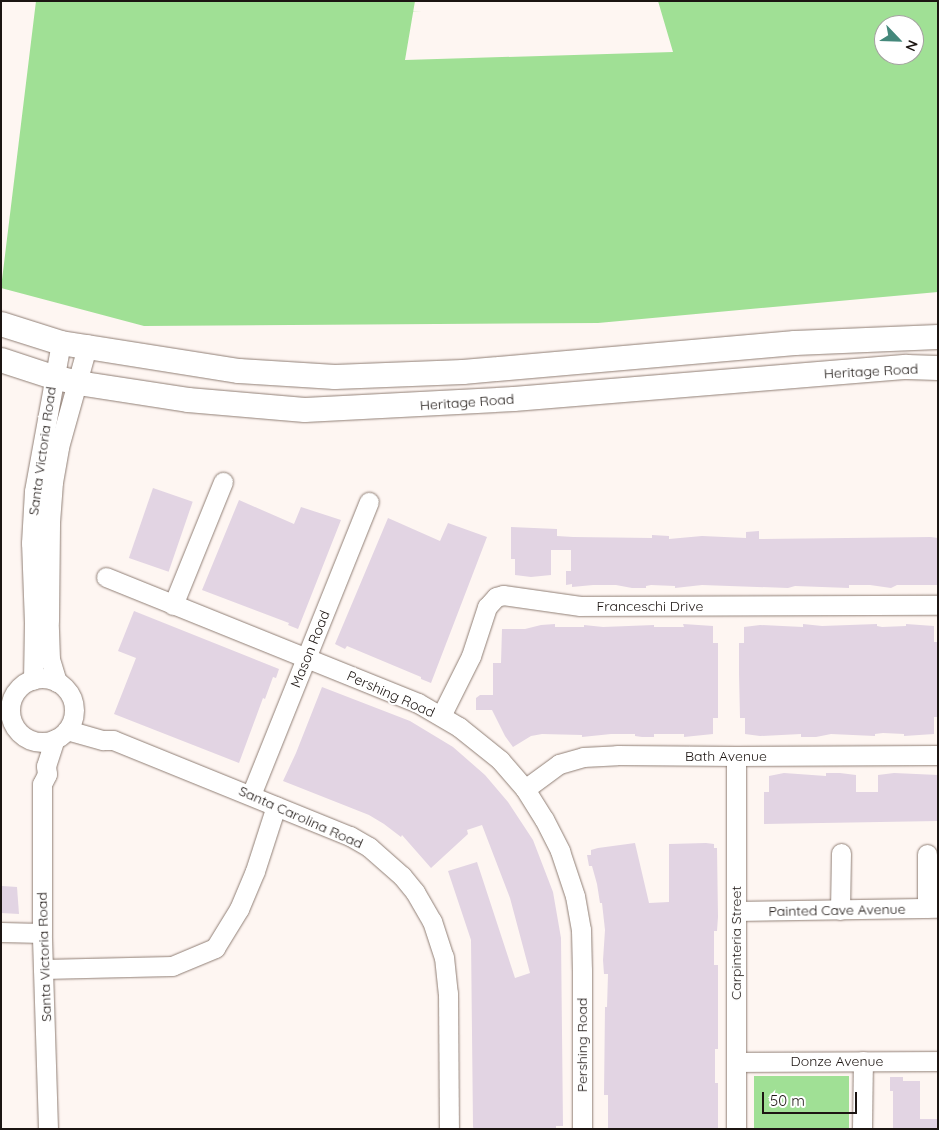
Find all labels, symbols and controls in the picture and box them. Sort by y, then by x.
north arrow [874,15,924,65]
text: N [901,37,922,54]
street label: Heritage Road [823,360,919,382]
street label: Santa Victoria Road [25,386,59,516]
street label: Heritage Road [419,390,515,414]
street label: Franceschi Drive [596,598,704,614]
street label: Mason Road [287,608,333,690]
street label: Pershing Road [344,667,438,721]
street label: Bath Avenue [685,748,767,764]
street label: Santa Carolina Road [236,782,366,852]
street label: Carpinteria Street [728,886,744,1000]
street label: Santa Victoria Road [33,892,55,1022]
street label: Painted Cave Avenue [768,900,906,920]
street label: Pershing Road [574,998,590,1092]
street label: Donze Avenue [791,1053,883,1069]
scale bar [764,1082,859,1114]
text: 50 m [770,1091,805,1110]

